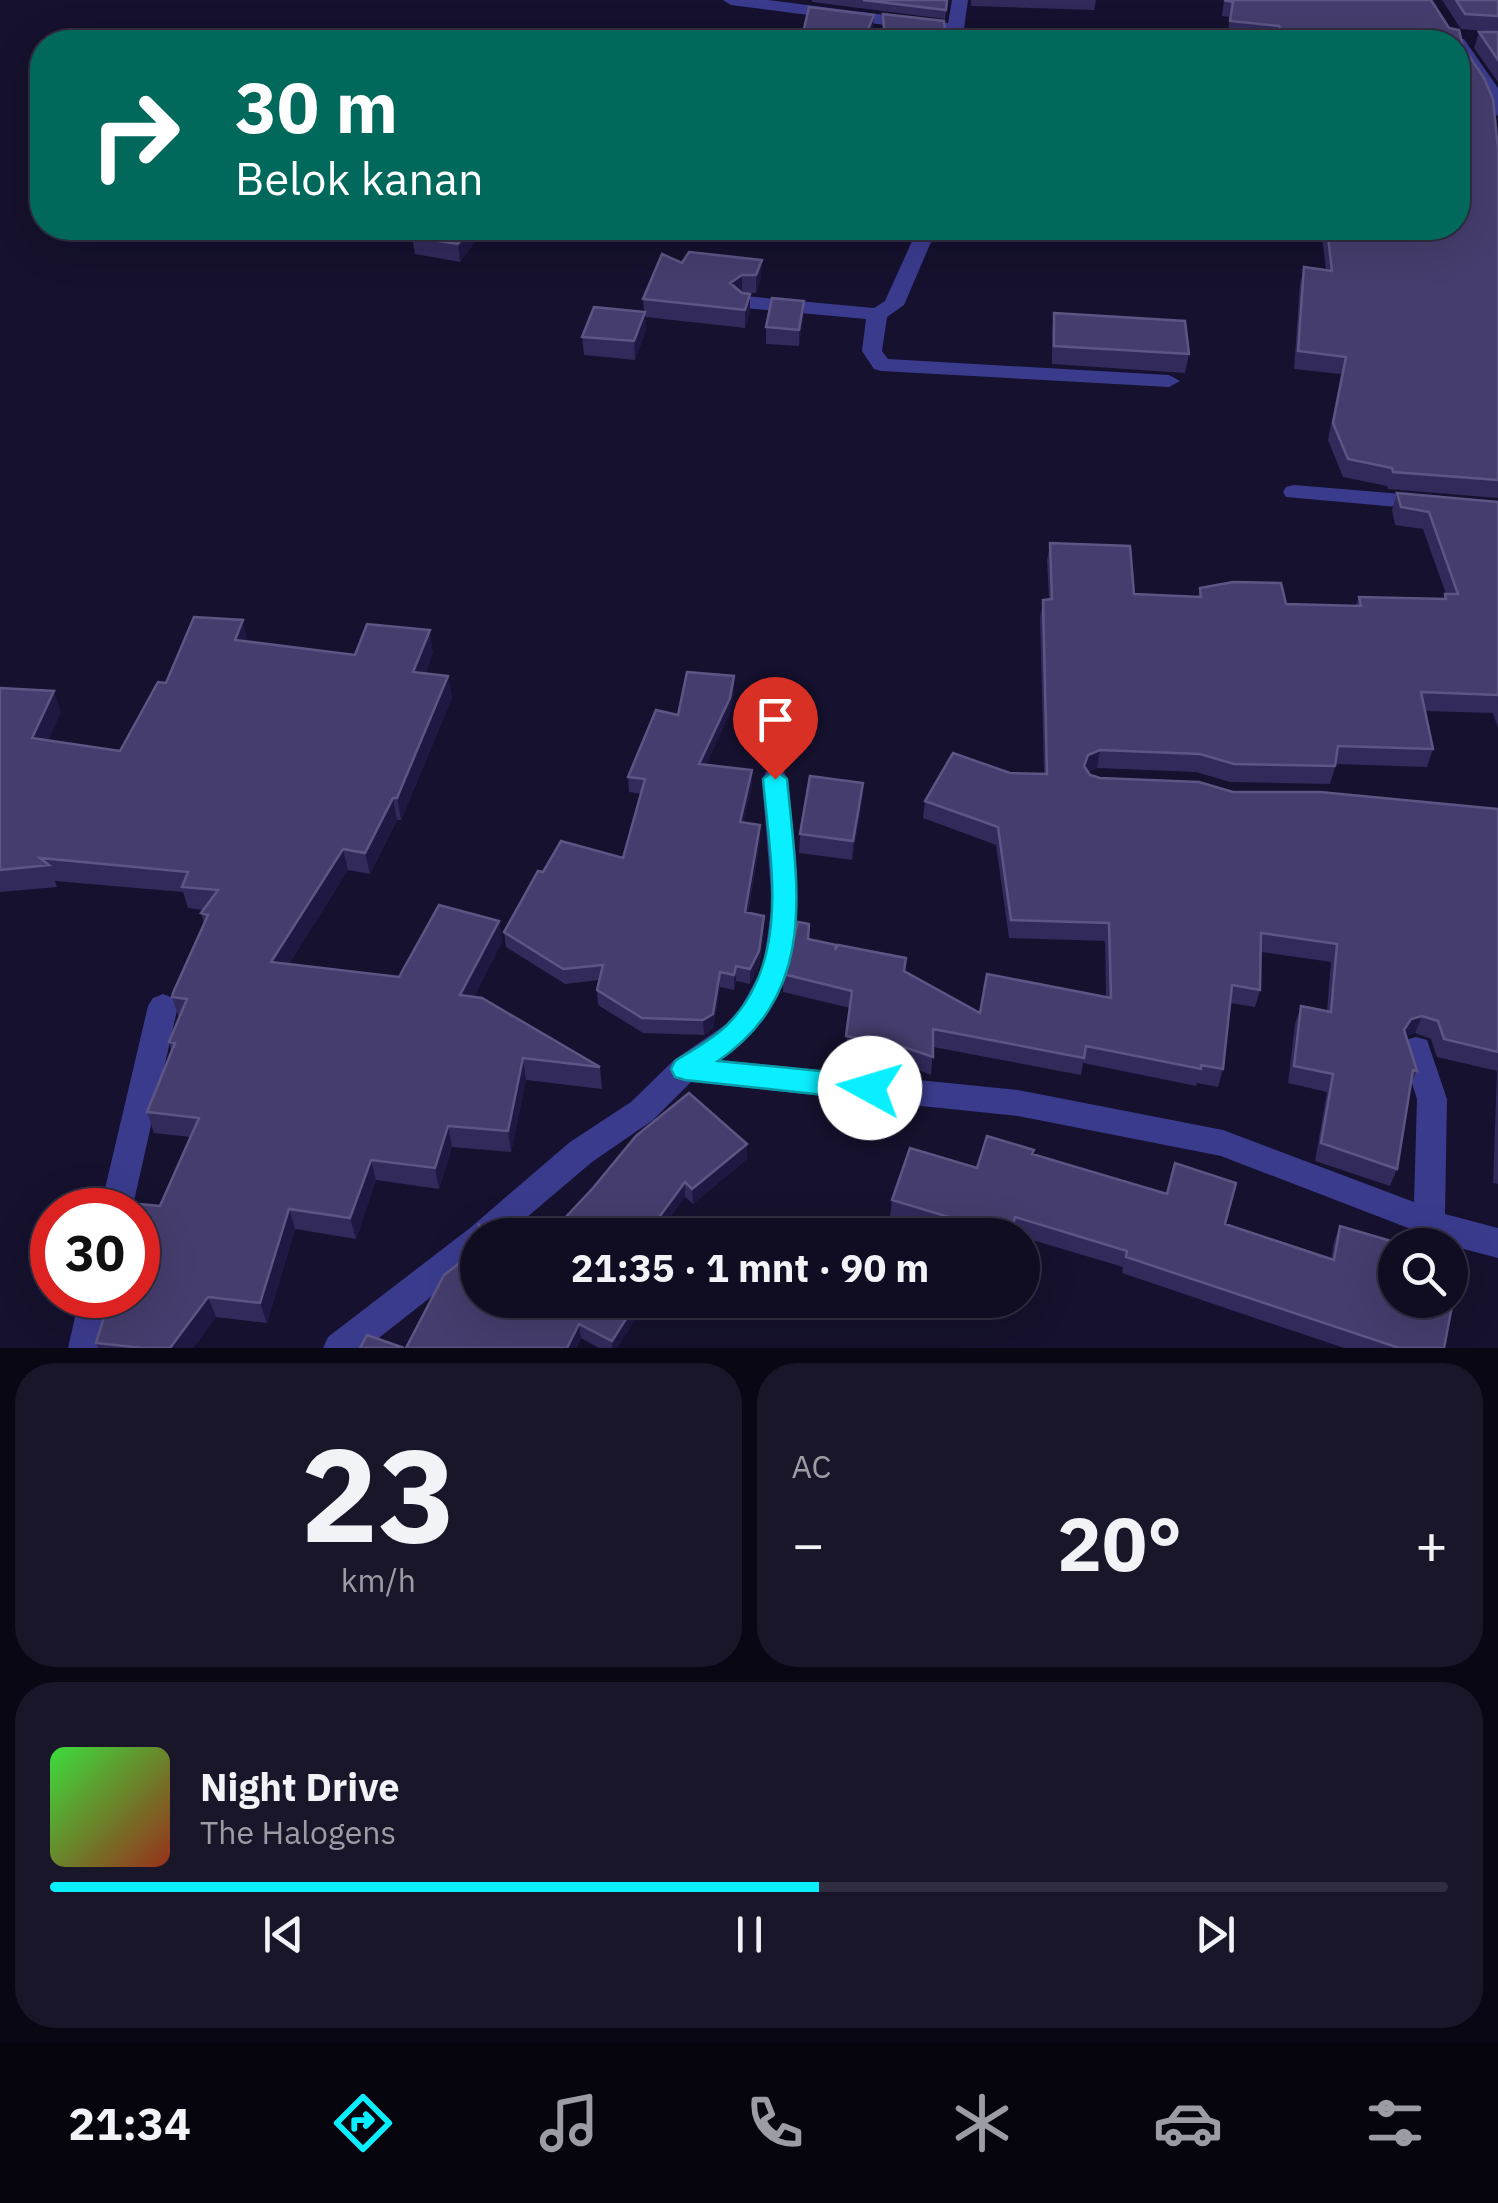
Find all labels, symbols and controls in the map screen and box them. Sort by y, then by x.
text: 30 m [235,61,398,152]
icon: right [70,70,200,200]
text: Belok kanan [235,149,484,207]
pin [733,677,818,780]
icon: arrive [748,692,803,747]
position arrow [818,1036,922,1140]
speed limit sign: 30 [30,1188,160,1318]
map controls [1378,1228,1468,1318]
button: search [1378,1228,1468,1318]
text: 21:35 · 1 mnt · 90 m [571,1243,929,1292]
text: 23 [300,1409,456,1578]
text: AC [792,1445,831,1487]
text: 20° [1057,1494,1182,1592]
text: − [792,1508,825,1579]
text: + [1415,1508,1448,1579]
text: km/h [341,1559,416,1601]
text: Night Drive [200,1762,400,1811]
text: The Halogens [200,1811,396,1853]
icon: previous [256,1907,311,1962]
icon: pause [722,1907,777,1962]
icon: next [1188,1907,1243,1962]
icon: directions [328,2088,398,2158]
icon: music [534,2088,604,2158]
icon: phone [740,2088,810,2158]
icon: climate [947,2088,1017,2158]
icon: car [1153,2088,1223,2158]
icon: filters [1360,2088,1430,2158]
text: 21:34 [68,2094,191,2152]

